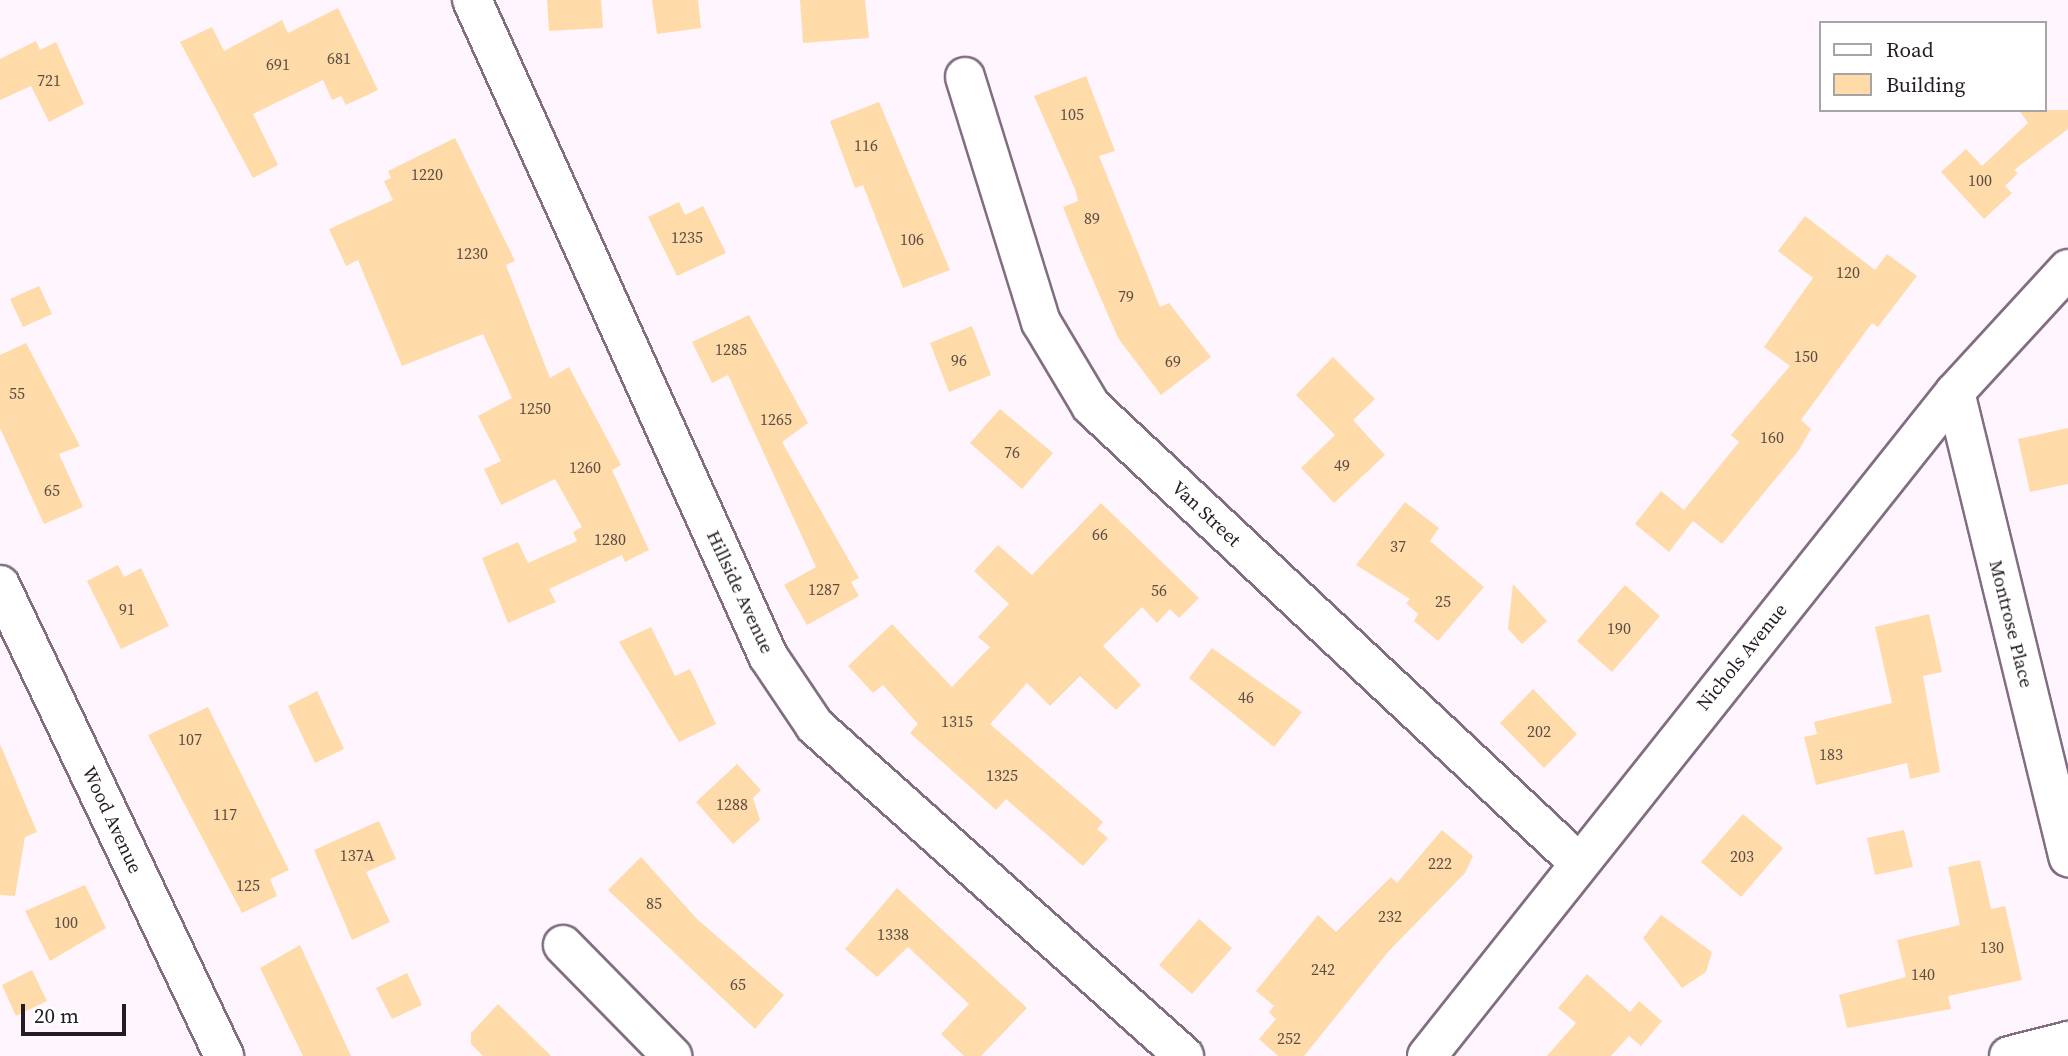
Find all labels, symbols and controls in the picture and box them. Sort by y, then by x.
legend [1820,21,2047,112]
text: Road [1886,35,1934,64]
house number: 681 [327,48,351,68]
house number: 691 [266,54,290,74]
house number: 721 [37,70,61,90]
text: Building [1886,70,1965,99]
house number: 105 [1060,104,1084,124]
house number: 116 [854,135,878,155]
house number: 1220 [411,164,443,184]
house number: 100 [1968,170,1992,190]
house number: 89 [1084,208,1100,228]
house number: 1235 [671,227,703,247]
house number: 106 [900,229,924,249]
house number: 1230 [456,243,488,263]
house number: 120 [1836,262,1860,282]
house number: 79 [1118,286,1134,306]
house number: 1285 [715,339,747,359]
house number: 150 [1794,346,1818,366]
house number: 96 [951,350,967,370]
house number: 69 [1165,351,1181,371]
house number: 55 [9,383,25,403]
house number: 1250 [519,398,551,418]
house number: 1265 [760,409,792,429]
house number: 160 [1760,427,1784,447]
house number: 76 [1004,442,1020,462]
house number: 49 [1334,455,1350,475]
house number: 1260 [569,457,601,477]
street label: Van Street [1167,476,1245,552]
house number: 65 [44,480,60,500]
house number: 66 [1092,524,1108,544]
street label: Hillside Avenue [702,527,778,657]
house number: 1280 [594,529,626,549]
house number: 37 [1390,536,1406,556]
street label: Montrose Place [1984,558,2038,690]
house number: 1287 [808,579,840,599]
house number: 56 [1151,580,1167,600]
house number: 25 [1435,591,1451,611]
house number: 91 [119,599,135,619]
street label: Nichols Avenue [1692,599,1792,715]
house number: 190 [1607,618,1631,638]
house number: 46 [1238,687,1254,707]
house number: 1315 [941,711,973,731]
house number: 202 [1527,721,1551,741]
house number: 107 [178,729,202,749]
house number: 183 [1819,744,1843,764]
street label: Wood Avenue [77,763,147,877]
house number: 1325 [986,765,1018,785]
house number: 1288 [716,794,748,814]
house number: 117 [213,804,237,824]
house number: 137A [340,845,374,865]
house number: 203 [1730,846,1754,866]
house number: 222 [1428,853,1452,873]
house number: 125 [236,875,260,895]
house number: 85 [646,893,662,913]
house number: 232 [1378,906,1402,926]
house number: 100 [54,912,78,932]
house number: 1338 [877,924,909,944]
house number: 130 [1980,937,2004,957]
house number: 242 [1311,959,1335,979]
house number: 140 [1911,964,1935,984]
house number: 65 [730,974,746,994]
scale bar [24,990,130,1034]
text: 20 m [34,1001,79,1030]
house number: 252 [1277,1028,1301,1048]

